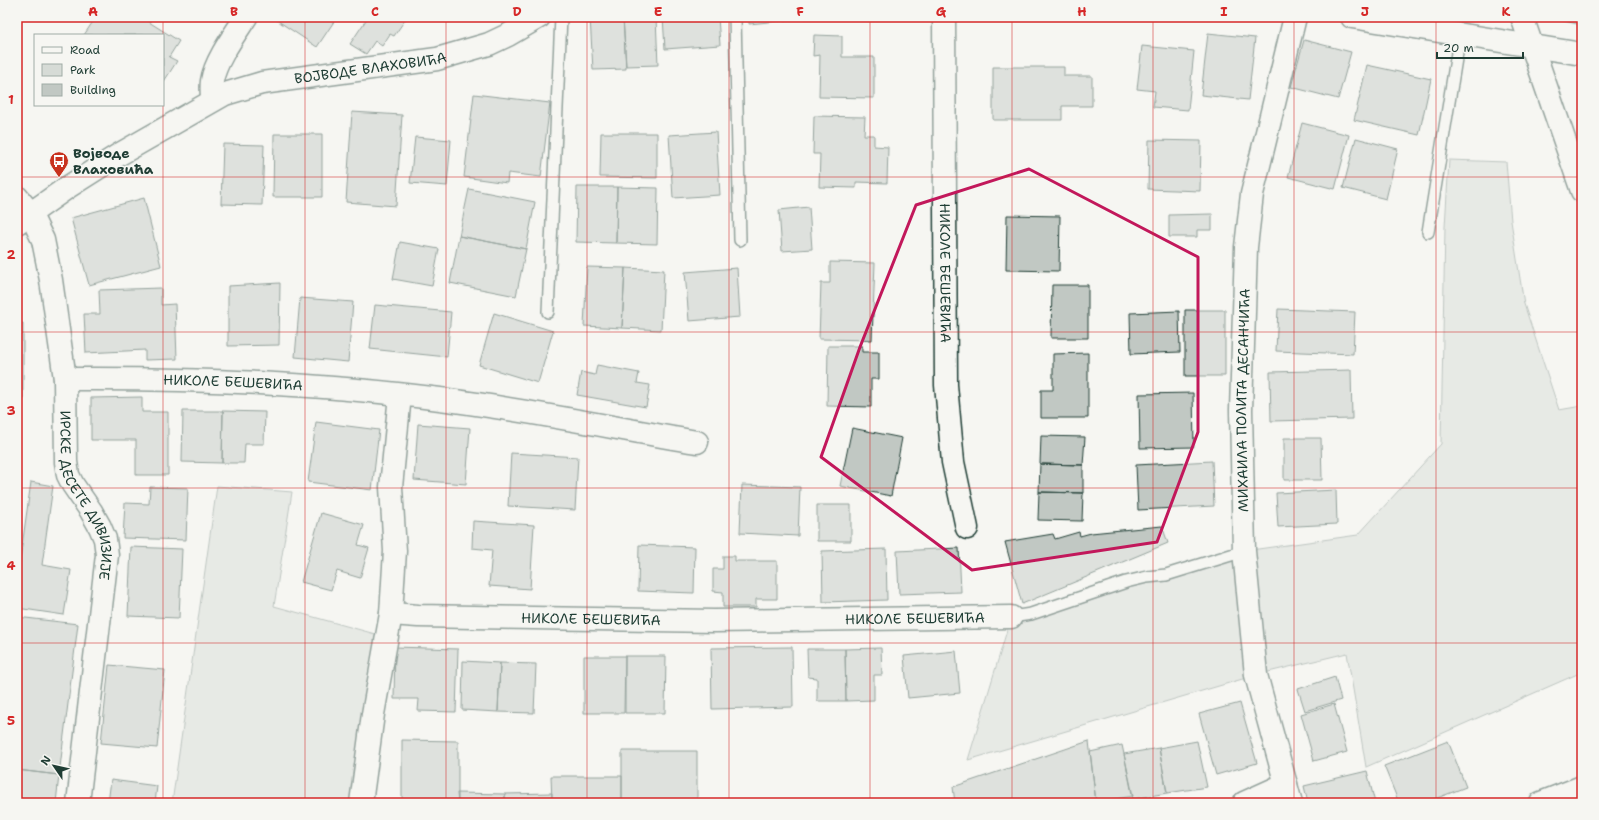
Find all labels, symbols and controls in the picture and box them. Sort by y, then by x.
text: A [88,3,98,20]
text: B [230,3,238,20]
text: C [371,3,379,20]
text: D [512,3,522,20]
text: E [654,3,663,20]
text: F [796,3,804,20]
text: G [936,3,947,20]
text: H [1077,3,1087,20]
text: I [1220,3,1228,20]
text: J [1361,3,1369,20]
text: K [1502,3,1511,20]
legend [34,34,164,106]
scale bar [1437,34,1523,60]
text: 20 m [1443,40,1474,56]
text: Road [70,42,101,58]
street label: ВОЈВОДЕ ВЛАХОВИЋА [293,48,449,87]
text: Park [70,62,96,78]
text: Building [70,82,116,98]
text: 1 [8,91,14,108]
place label: Војводе Влаховића [73,144,154,178]
bus stop icon: Војводе Влаховића [48,150,70,178]
street label: НИКОЛЕ БЕШЕВИЋА [936,203,955,343]
text: 2 [6,246,16,263]
street label: МИХАИЛА ПОЛИТА ДЕСАНЧИЋА [1232,288,1254,512]
street label: НИКОЛЕ БЕШЕВИЋА [163,371,303,394]
text: 3 [6,402,16,419]
street label: ИРСКЕ ДЕСЕТЕ ДИВИЗИЈЕ [56,410,116,581]
text: 4 [6,557,16,574]
street label: НИКОЛЕ БЕШЕВИЋА [845,608,985,628]
street label: НИКОЛЕ БЕШЕВИЋА [521,609,661,629]
text: 5 [7,712,15,729]
north arrow [34,746,74,786]
text: N [37,753,55,768]

